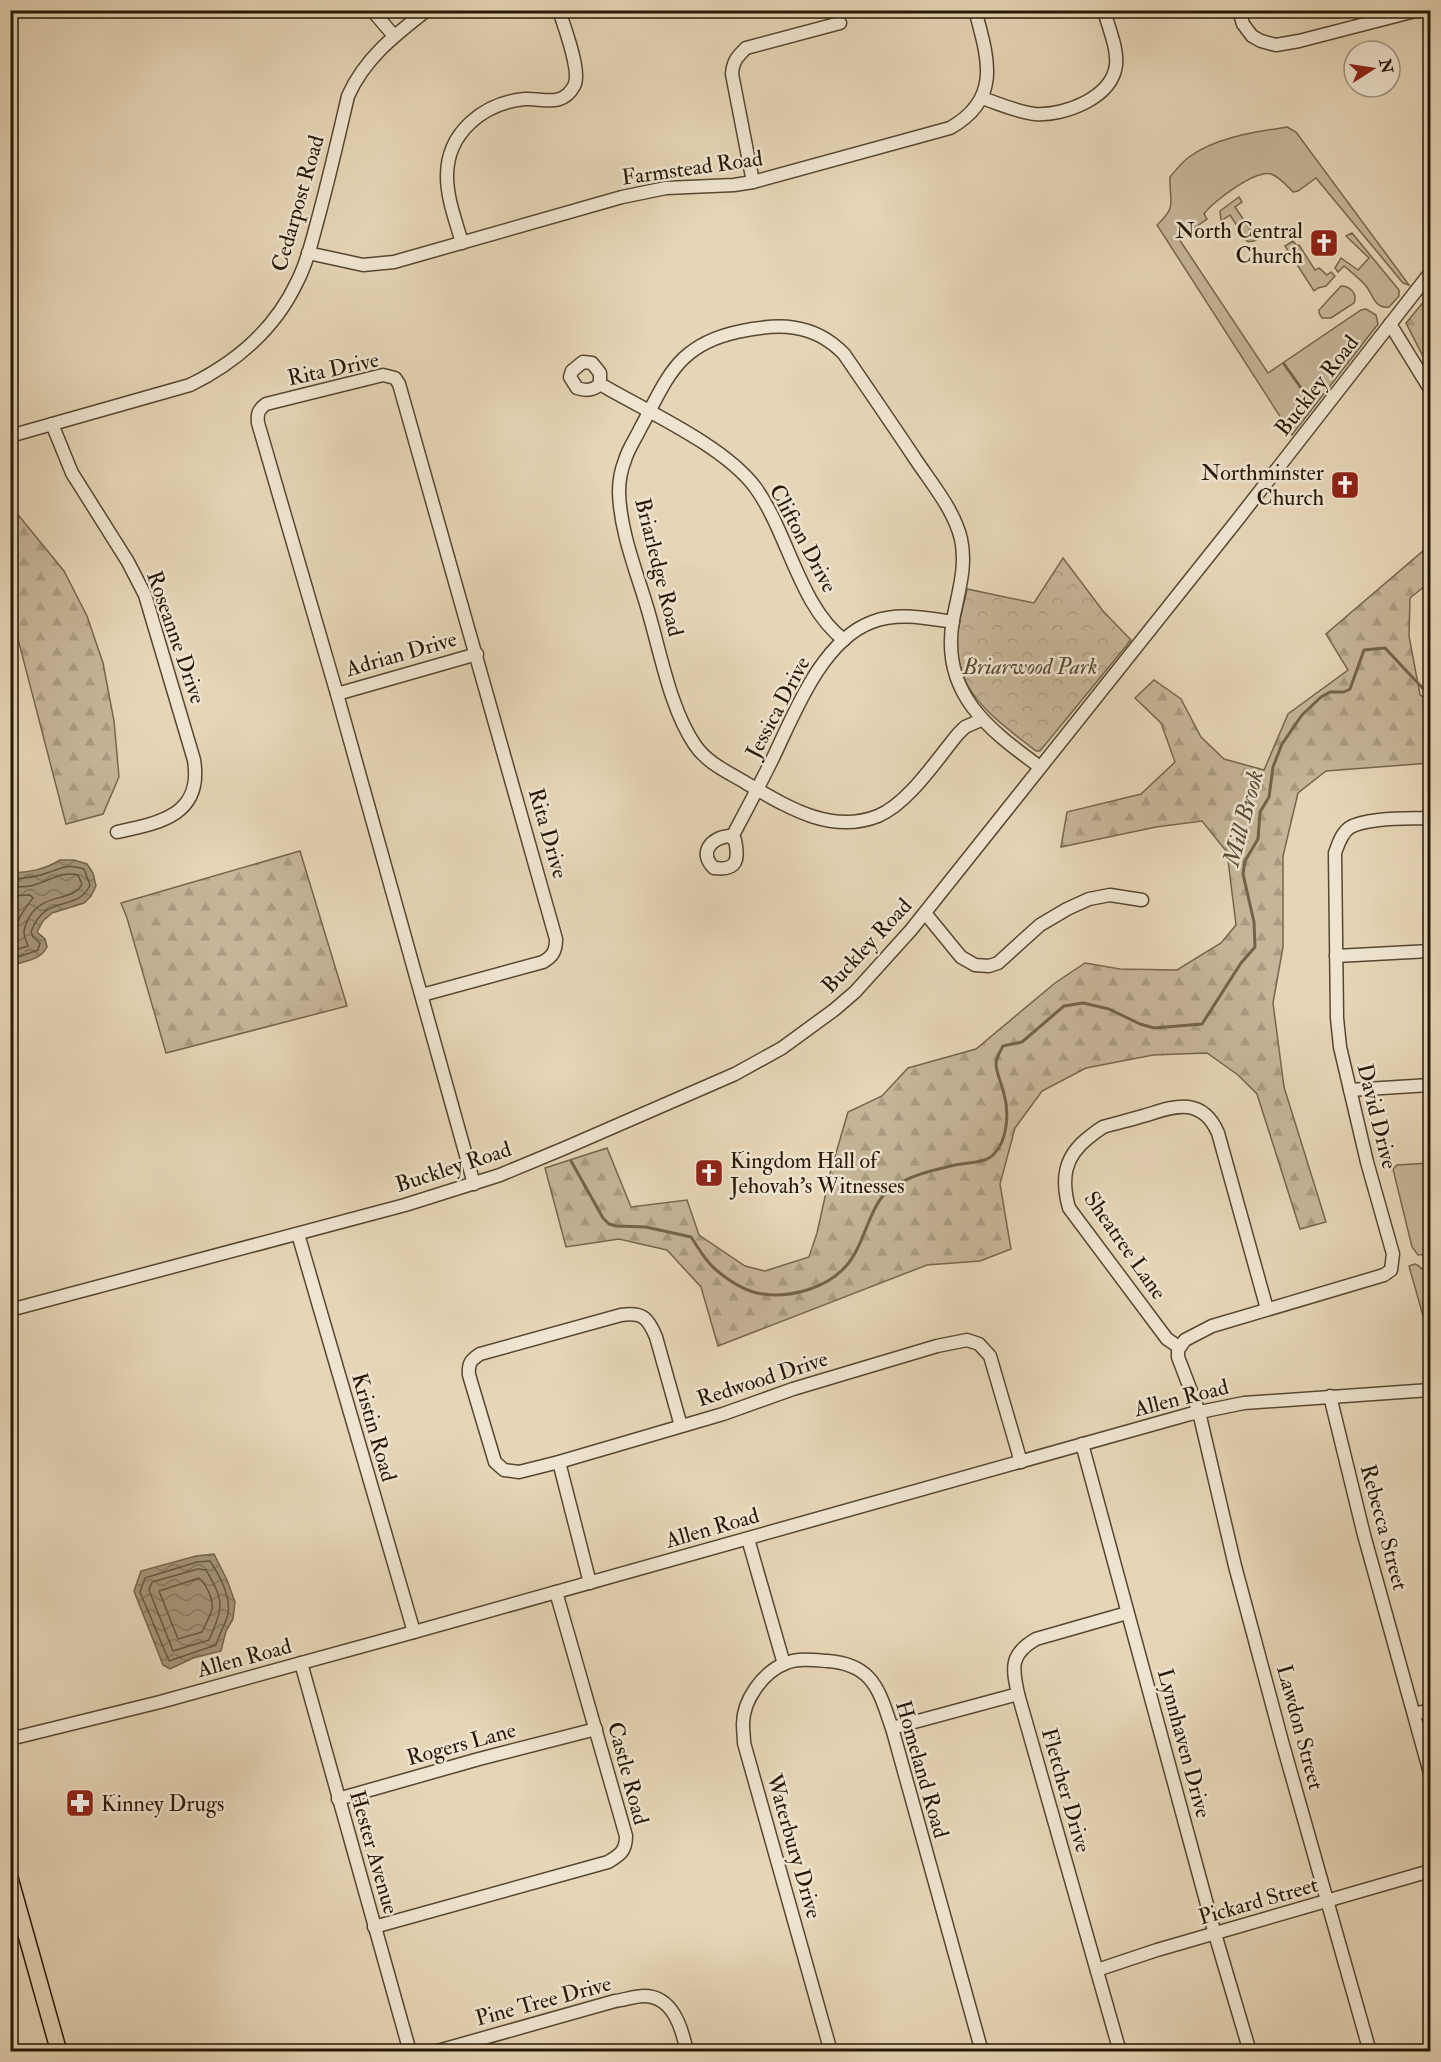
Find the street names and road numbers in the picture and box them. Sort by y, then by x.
street label: Cedarpost Road [265,132,332,275]
street label: Farmstead Road [620,144,765,192]
street label: Buckley Road [1269,329,1365,442]
street label: Rita Drive [285,346,381,392]
street label: Clifton Drive [763,479,843,597]
street label: Briarledge Road [628,495,690,640]
street label: Roseanne Drive [140,567,212,707]
street label: Adrian Drive [342,625,460,683]
street label: Jessica Drive [739,652,816,764]
street label: Rita Drive [522,785,574,882]
street label: Buckley Road [815,892,918,999]
street label: David Drive [1350,1061,1404,1172]
street label: Buckley Road [392,1135,515,1199]
street label: Sheatree Lane [1078,1186,1173,1305]
street label: Redwood Drive [693,1345,831,1413]
street label: Kristin Road [345,1370,403,1485]
street label: Allen Road [1130,1373,1232,1423]
street label: Rebecca Street [1354,1461,1414,1593]
street label: Allen Road [661,1501,763,1555]
street label: Allen Road [193,1632,295,1684]
street label: Lawdon Street [1270,1662,1330,1793]
street label: Lynnhaven Drive [1151,1666,1217,1821]
street label: Homeland Road [889,1697,955,1842]
street label: Rogers Lane [404,1716,519,1772]
street label: Castle Road [601,1719,655,1828]
street label: Fletcher Drive [1035,1725,1097,1856]
street label: Waterbury Drive [760,1770,828,1922]
street label: Hester Avenue [343,1787,405,1917]
street label: Pickard Street [1195,1871,1321,1931]
street label: Pine Tree Drive [472,1969,614,2033]

